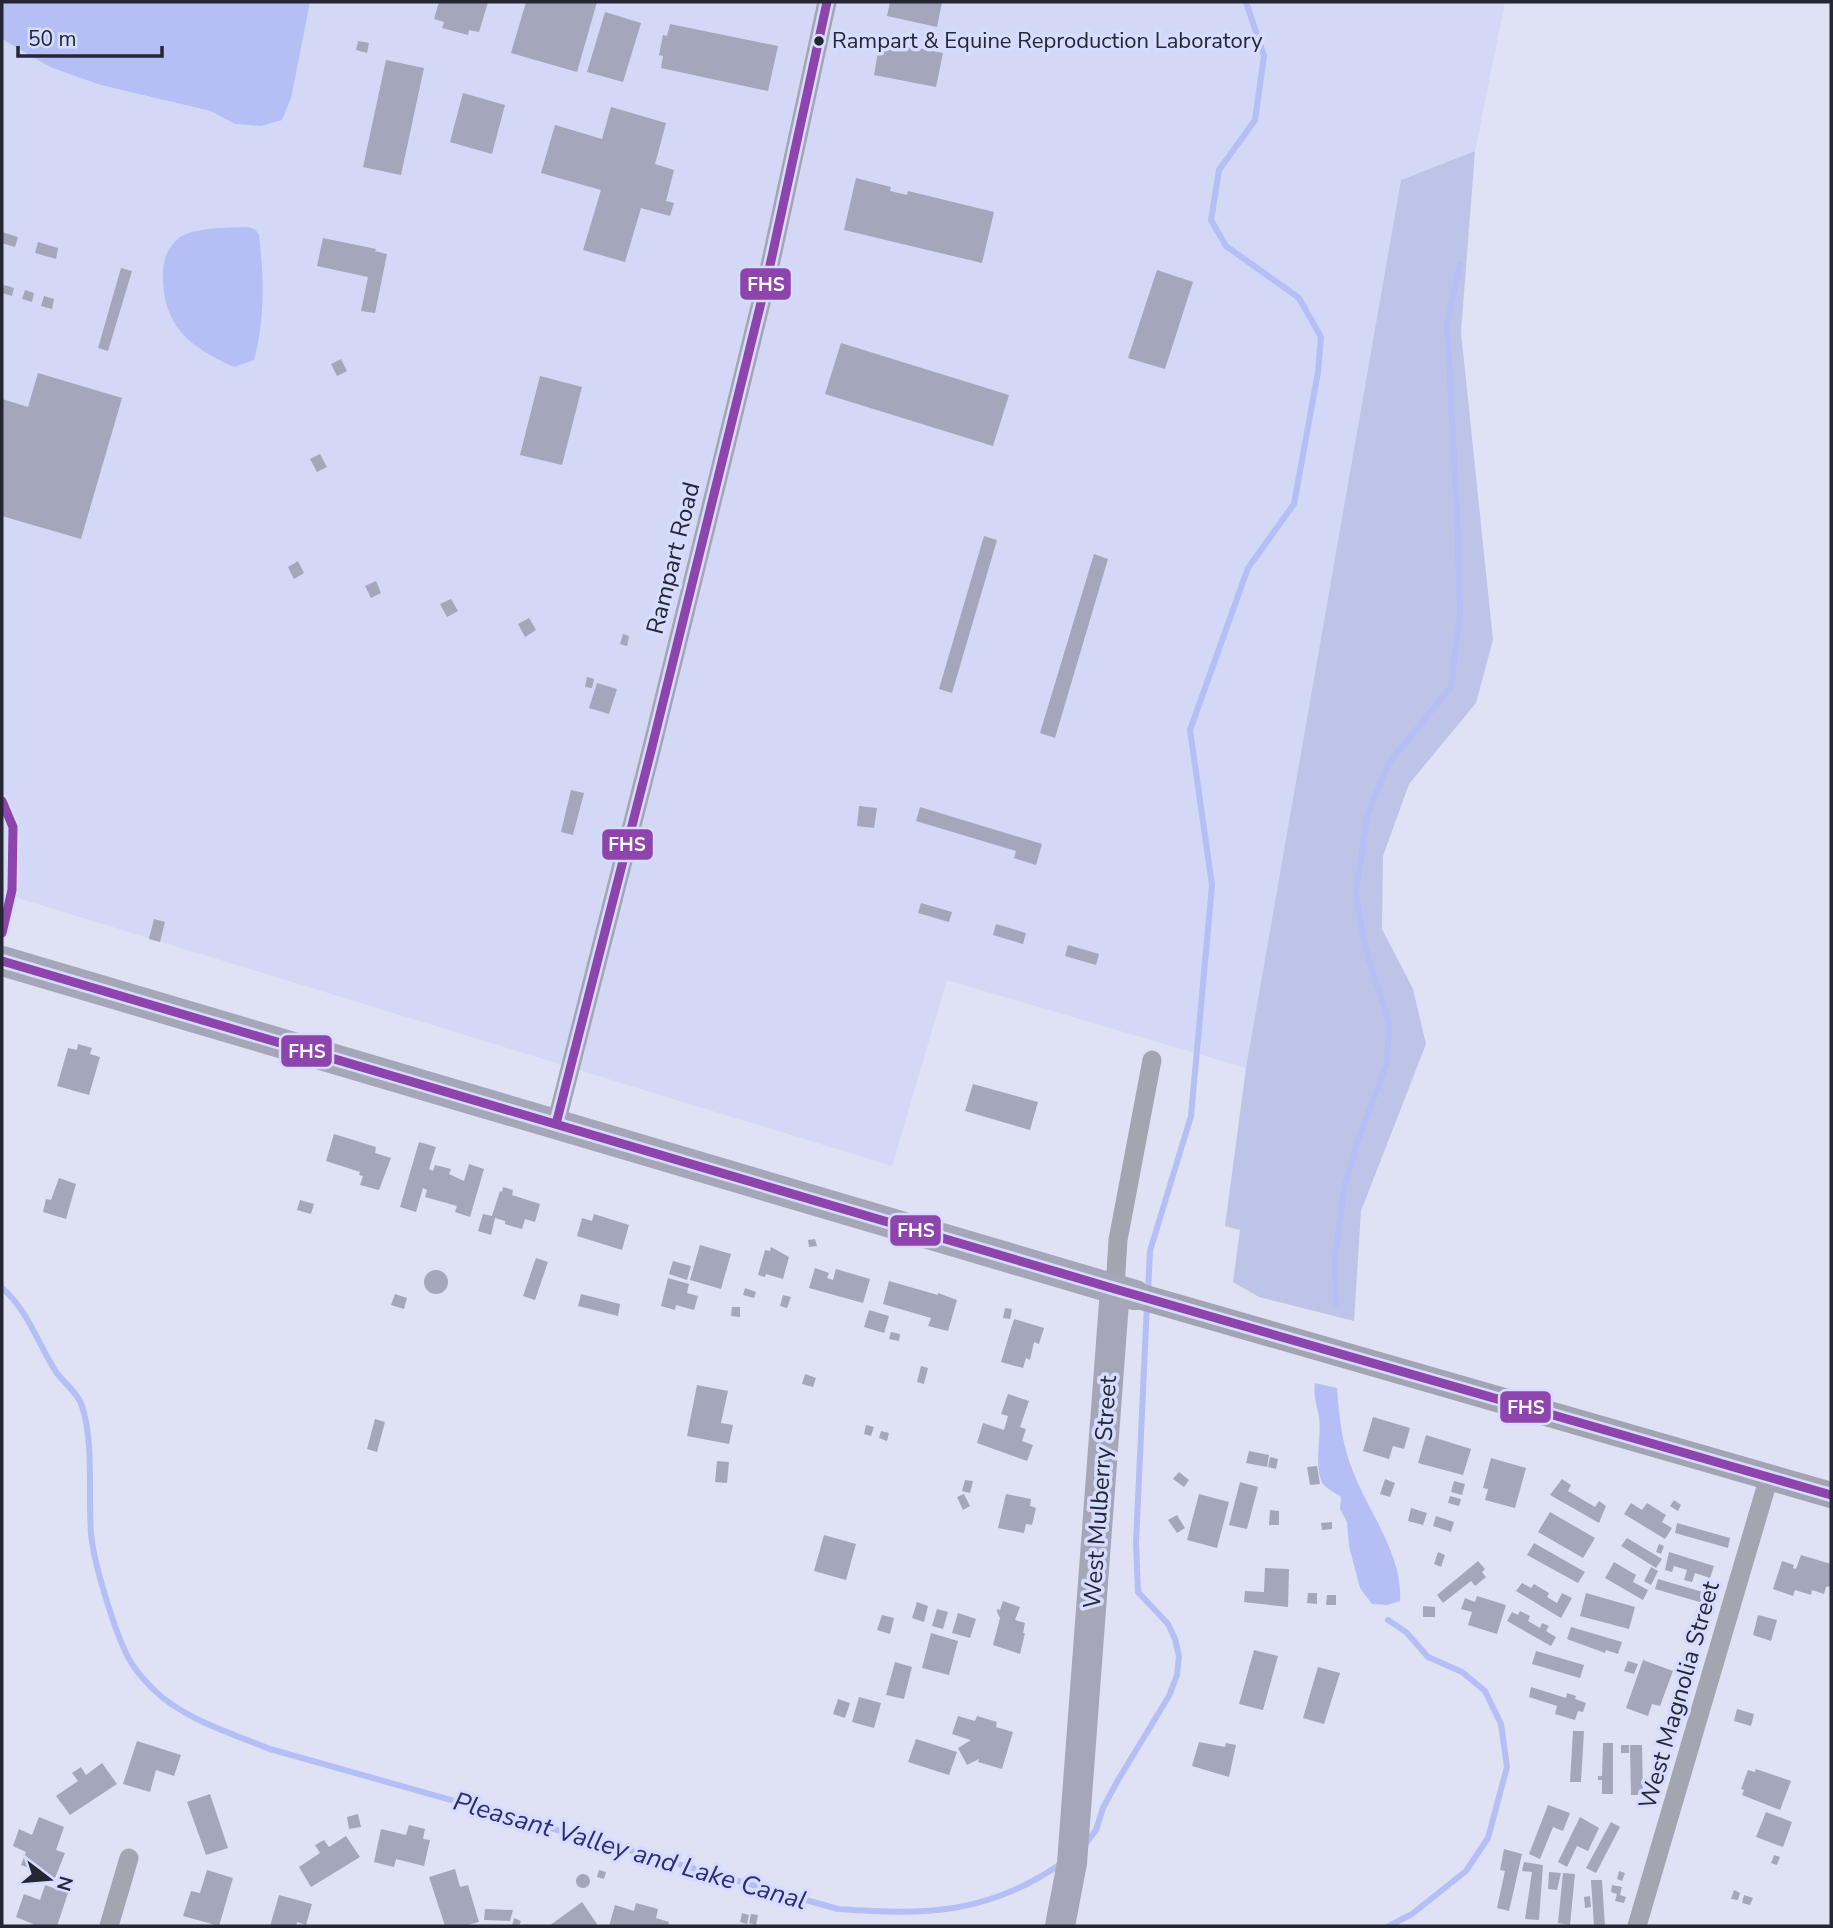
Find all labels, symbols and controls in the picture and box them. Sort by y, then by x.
scale bar [18,14,161,58]
text: 50 m [28,25,77,53]
place label: Rampart & Equine Reproduction Laboratory [832,26,1263,56]
marker: Rampart & Equine Reproduction Laboratory [812,34,826,48]
line badge: FHS [739,267,792,301]
text: FHS [747,272,785,298]
street label: Rampart Road [639,479,707,637]
line badge: FHS [601,828,654,861]
text: FHS [608,832,646,858]
line badge: FHS [280,1034,333,1068]
text: FHS [288,1039,326,1065]
line badge: FHS [889,1214,942,1247]
text: FHS [897,1218,935,1244]
street label: West Mulberry Street [1076,1374,1124,1610]
line badge: FHS [1499,1390,1552,1424]
text: FHS [1507,1395,1545,1421]
street label: West Magnolia Street [1631,1577,1727,1812]
water label: Pleasant Valley and Lake Canal [449,1784,811,1918]
north arrow [14,1844,84,1914]
text: N [50,1873,79,1894]

